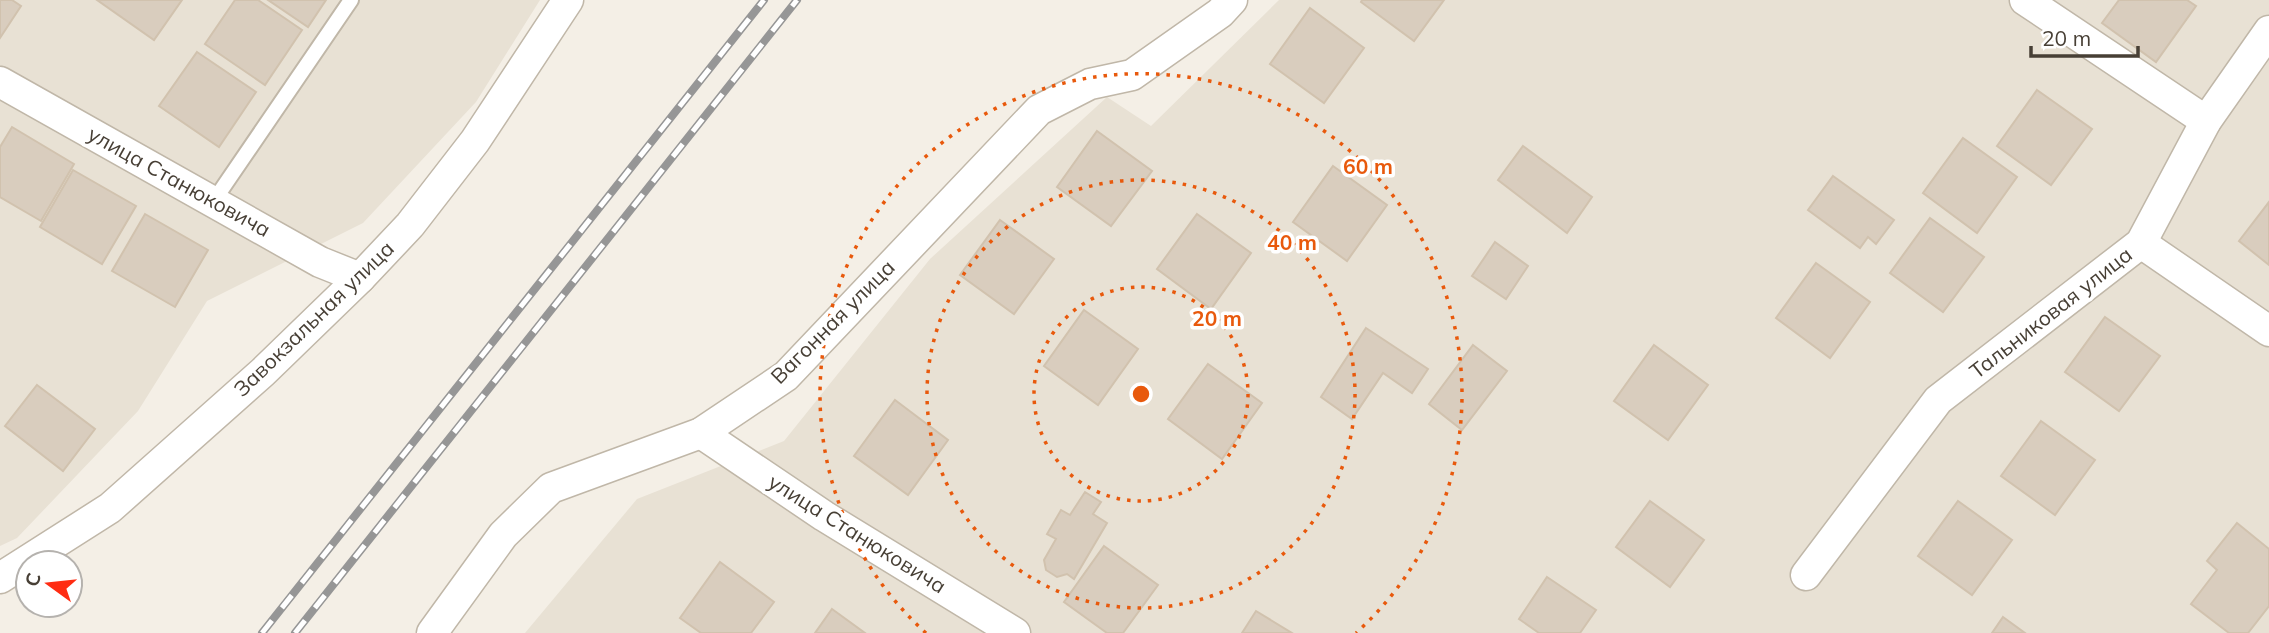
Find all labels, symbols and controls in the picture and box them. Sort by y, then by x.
scale bar [2031,14,2138,58]
text: 20 m [2042,25,2091,51]
street label: улица Станюковича [84,120,275,242]
text: 60 m [1343,153,1393,179]
text: 40 m [1267,229,1317,255]
street label: Завокзальная улица [228,235,399,401]
street label: Тальниковая улица [1964,241,2137,384]
street label: Вагонная улица [765,254,900,389]
text: 20 m [1192,305,1242,331]
centre of rings [1129,382,1153,406]
street label: улица Станюковича [764,468,951,598]
north arrow [14,549,84,619]
text: С [19,570,46,589]

